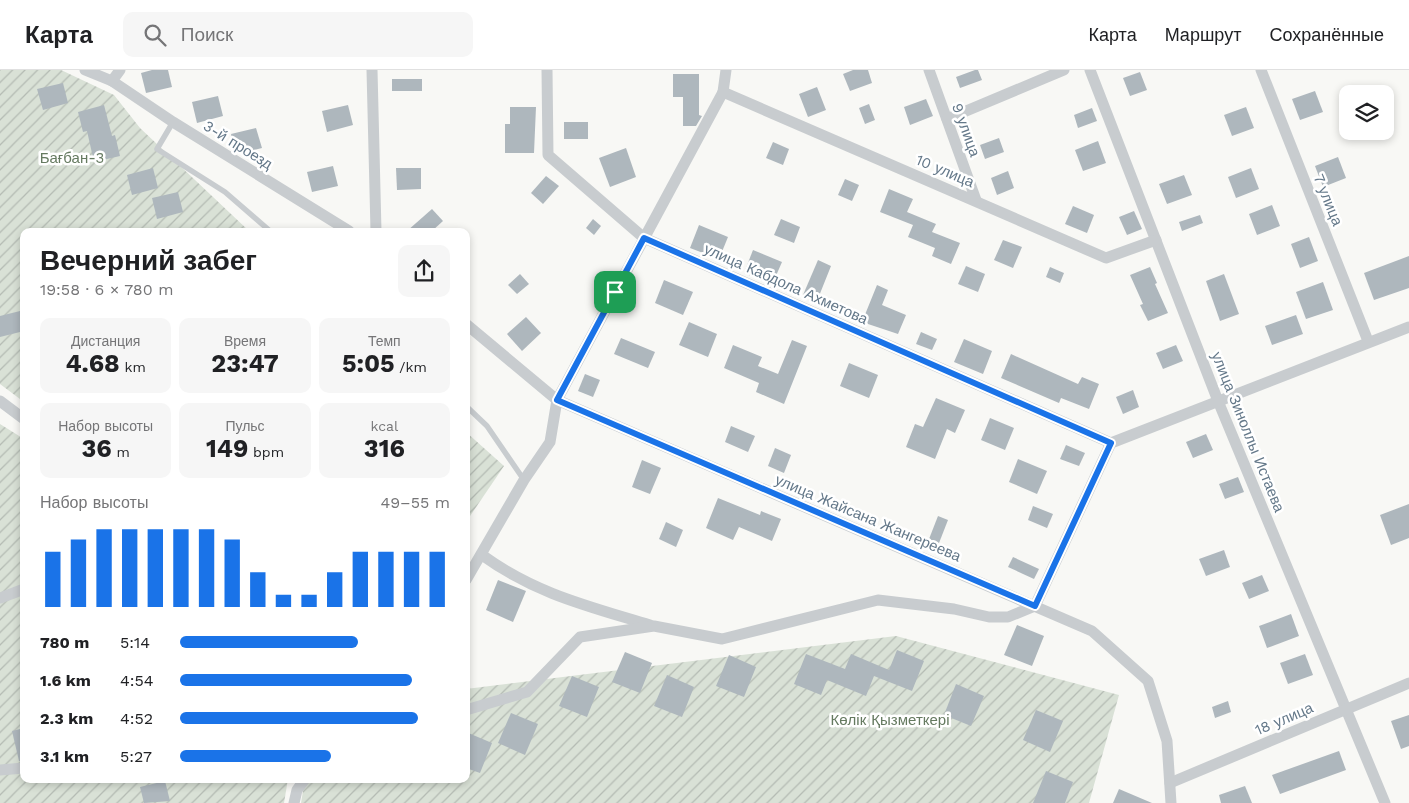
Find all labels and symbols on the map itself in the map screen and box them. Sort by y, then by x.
street label: 9 улица [948,101,984,160]
street label: 3-й проезд [200,117,276,173]
park label: Бағбан-3 [40,149,104,167]
street label: 10 улица [913,151,977,192]
street label: 7 улица [1309,171,1347,229]
street label: улица Кабдола Ахметова [701,240,871,329]
pin [594,271,636,313]
street label: улица Зиноллы Истаева [1208,349,1289,515]
street label: улица Жайсана Жангереева [772,471,964,566]
street label: 18 улица [1252,698,1316,739]
park label: Көлік Қызметкері [830,711,950,729]

